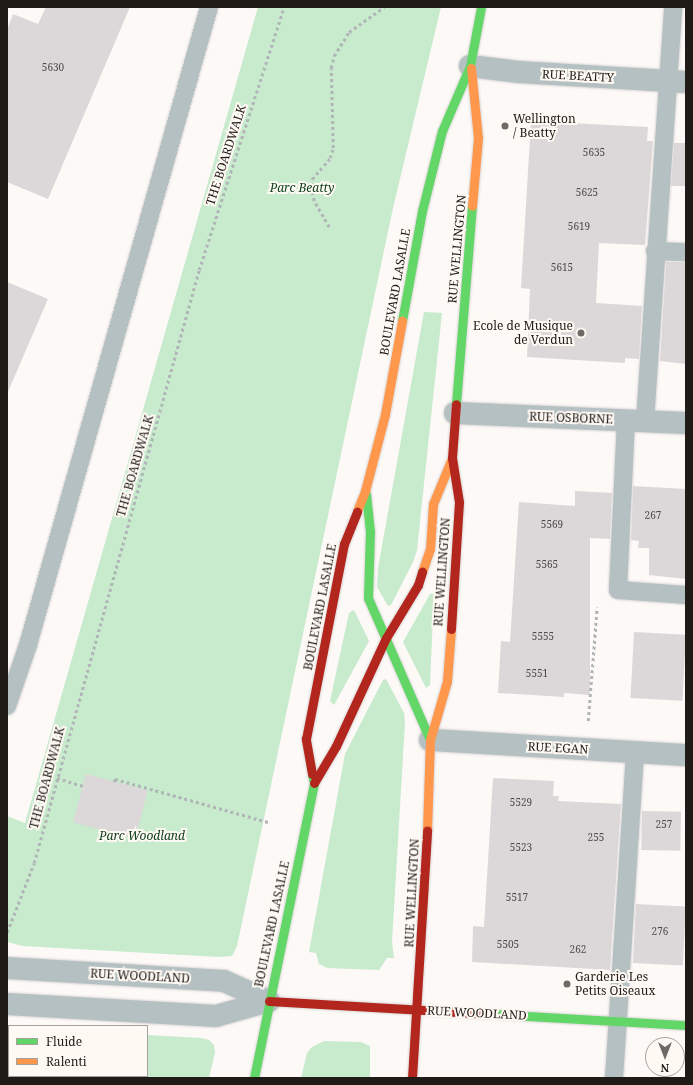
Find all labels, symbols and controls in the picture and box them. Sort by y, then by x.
house number: 5630 [42,62,64,74]
street label: RUE BEATTY [542,67,614,85]
street label: THE BOARDWALK [203,103,249,207]
place label: Wellington / Beatty [513,112,576,140]
marker: Wellington / Beatty [500,121,510,131]
house number: 5635 [583,147,605,159]
park label: Parc Beatty [270,181,334,195]
house number: 5625 [576,187,598,199]
street label: RUE WELLINGTON [445,194,469,304]
house number: 5619 [568,221,590,233]
street label: BOULEVARD LASALLE [377,227,413,357]
house number: 5615 [551,262,573,274]
place label: Ecole de Musique de Verdun [473,319,573,347]
marker: Ecole de Musique de Verdun [576,328,586,338]
street label: RUE OSBORNE [529,409,613,427]
street label: THE BOARDWALK [114,414,156,518]
house number: 267 [645,510,661,522]
street label: RUE WELLINGTON [431,517,453,627]
house number: 5569 [541,519,563,531]
street label: BOULEVARD LASALLE [301,543,339,671]
house number: 5565 [536,559,558,571]
house number: 5555 [532,631,554,643]
house number: 5551 [526,668,548,680]
street label: THE BOARDWALK [26,725,68,831]
street label: RUE EGAN [527,739,589,757]
house number: 5529 [510,797,532,809]
house number: 257 [656,819,672,831]
park label: Parc Woodland [99,829,185,843]
house number: 255 [588,832,604,844]
street label: RUE WELLINGTON [402,838,422,948]
house number: 5523 [510,842,532,854]
street label: BOULEVARD LASALLE [252,860,292,988]
house number: 5517 [506,892,528,904]
house number: 276 [652,926,668,938]
house number: 5505 [497,939,519,951]
house number: 262 [570,944,586,956]
street label: RUE WOODLAND [90,966,190,986]
place label: Garderie Les Petits Oiseaux [575,970,655,998]
marker: Garderie Les Petits Oiseaux [562,979,572,989]
street label: RUE WOODLAND [427,1003,527,1023]
legend [8,1025,148,1077]
text: Fluide [46,1033,82,1050]
north arrow [645,1037,685,1077]
text: Ralenti [46,1053,87,1070]
text: N [661,1061,669,1076]

